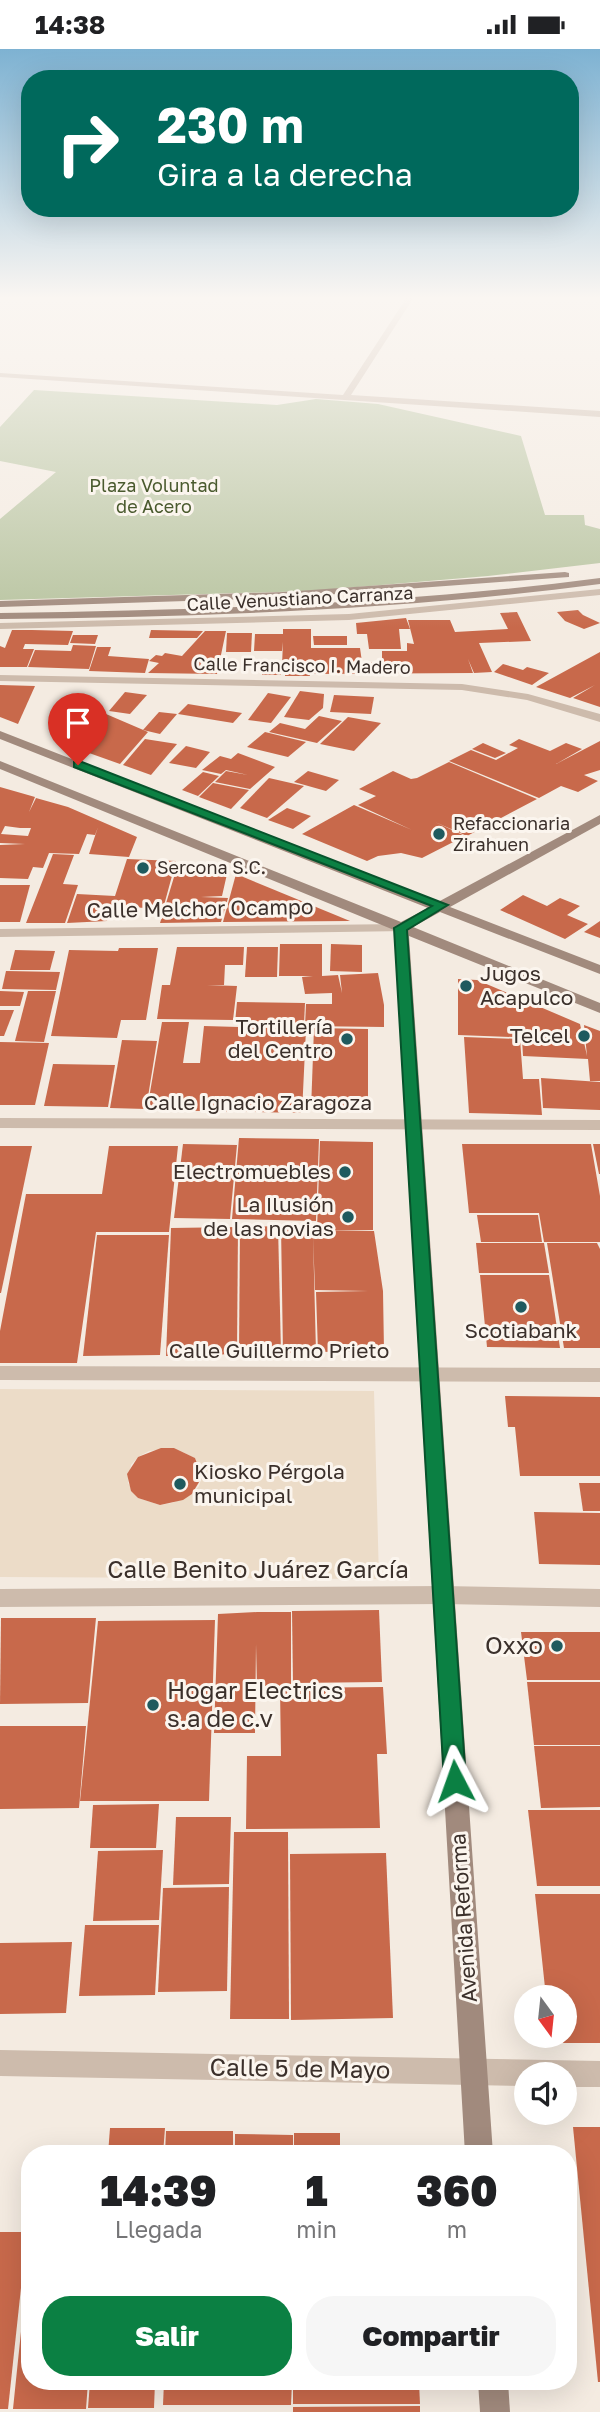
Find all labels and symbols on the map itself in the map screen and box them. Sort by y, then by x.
park label: Plaza Voluntad de Acero [89,474,219,517]
street label: Calle Venustiano Carranza [186,581,414,615]
street label: Calle Francisco I. Madero [193,652,411,678]
pin [48,693,108,765]
place label: Refaccionaria Zirahuen [453,812,570,855]
marker: Refaccionaria Zirahuen [431,826,447,842]
place label: Sercona S.C. [157,856,266,878]
marker: Sercona S.C. [135,860,151,876]
street label: Calle Melchor Ocampo [86,893,314,923]
place label: Jugos Acapulco [480,960,573,1010]
marker: Jugos Acapulco [458,978,474,994]
place label: Tortillería del Centro [228,1013,333,1063]
place label: Telcel [510,1022,570,1048]
marker: Telcel [576,1028,592,1044]
marker: Tortillería del Centro [339,1031,355,1047]
street label: Calle Ignacio Zaragoza [144,1089,372,1115]
place label: Electromuebles [173,1158,331,1184]
marker: Electromuebles [337,1164,353,1180]
place label: La Ilusión de las novias [203,1191,334,1241]
marker: La Ilusión de las novias [340,1209,356,1225]
marker: Scotiabank [513,1299,529,1315]
place label: Scotiabank [465,1317,578,1343]
street label: Calle Guillermo Prieto [169,1337,389,1363]
place label: Kiosko Pérgola municipal [194,1458,345,1508]
marker: Kiosko Pérgola municipal [172,1476,188,1492]
street label: Calle Benito Juárez García [107,1554,409,1583]
place label: Oxxo [485,1630,543,1659]
marker: Oxxo [549,1638,565,1654]
place label: Hogar Electrics s.a de c.v [167,1675,344,1732]
marker: Hogar Electrics s.a de c.v [145,1697,161,1713]
position arrow [418,1744,492,1818]
street label: Avenida Reforma [444,1833,482,2004]
north arrow [514,1985,578,2047]
street label: Calle 5 de Mayo [209,2051,391,2084]

